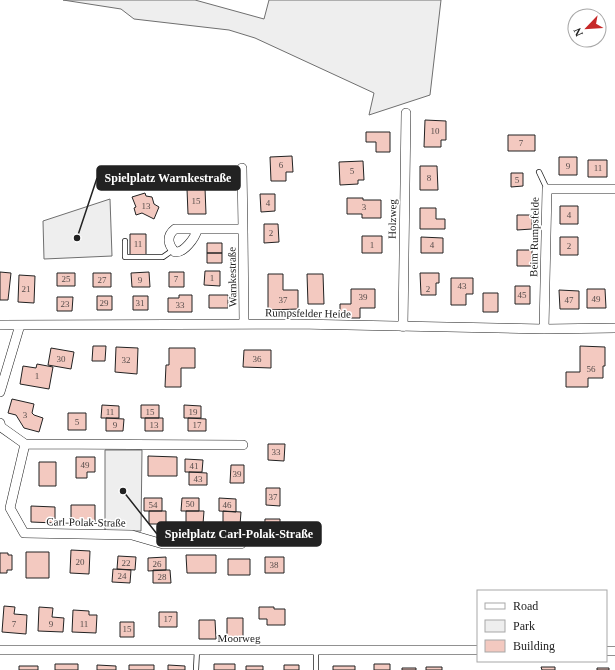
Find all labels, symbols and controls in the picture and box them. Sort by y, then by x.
north arrow [567,8,607,48]
text: N [571,26,585,38]
house number: 10 [431,126,440,136]
house number: 7 [519,138,524,148]
house number: 6 [279,160,284,170]
house number: 9 [566,161,571,171]
house number: 11 [594,163,602,173]
callout: Spielplatz Warnkestraße [97,166,240,190]
house number: 5 [350,166,355,176]
text: Spielplatz Warnkestraße [105,171,232,185]
house number: 8 [427,173,432,183]
house number: 5 [515,175,520,185]
house number: 15 [192,196,201,206]
street label: Beim Rumpsfelde [527,197,541,277]
house number: 4 [266,198,271,208]
street label: Holzweg [386,199,398,239]
house number: 13 [142,201,151,211]
house number: 3 [362,202,367,212]
house number: 4 [567,210,572,220]
house number: 2 [269,228,273,238]
house number: 11 [134,239,142,249]
house number: 1 [370,240,374,250]
house number: 4 [430,240,435,250]
house number: 2 [567,241,571,251]
street label: Warnkestraße [225,247,239,307]
house number: 1 [210,273,214,283]
house number: 25 [62,274,71,284]
house number: 7 [174,274,179,284]
house number: 27 [98,275,107,285]
house number: 9 [138,275,143,285]
house number: 43 [458,281,467,291]
house number: 21 [22,284,31,294]
house number: 2 [426,284,430,294]
house number: 45 [518,290,527,300]
house number: 39 [359,292,368,302]
house number: 49 [592,294,601,304]
house number: 37 [279,295,288,305]
house number: 47 [565,295,574,305]
house number: 29 [100,298,109,308]
house number: 31 [136,298,145,308]
house number: 23 [61,299,70,309]
house number: 33 [176,300,185,310]
street label: Rumpsfelder Heide [265,306,351,320]
house number: 30 [57,354,66,364]
house number: 36 [253,354,262,364]
house number: 32 [122,355,131,365]
house number: 56 [587,364,596,374]
house number: 1 [35,371,39,381]
house number: 11 [106,407,114,417]
house number: 15 [146,407,155,417]
house number: 19 [189,407,198,417]
house number: 3 [23,410,28,420]
house number: 5 [75,417,80,427]
house number: 9 [113,420,118,430]
house number: 13 [150,420,159,430]
house number: 17 [193,420,202,430]
house number: 33 [272,447,281,457]
house number: 49 [81,460,90,470]
house number: 41 [190,461,199,471]
house number: 39 [233,469,242,479]
house number: 43 [194,474,203,484]
house number: 37 [269,492,278,502]
house number: 50 [186,499,195,509]
house number: 54 [149,500,158,510]
house number: 46 [223,500,232,510]
street label: Carl-Polak-Straße [46,515,126,529]
callout: Spielplatz Carl-Polak-Straße [157,522,321,546]
text: Spielplatz Carl-Polak-Straße [165,527,314,541]
house number: 20 [76,557,85,567]
house number: 22 [122,558,131,568]
house number: 26 [153,559,162,569]
house number: 38 [270,560,279,570]
house number: 24 [118,571,127,581]
house number: 28 [158,572,167,582]
legend [477,590,607,662]
text: Road [513,599,538,613]
house number: 17 [164,614,173,624]
house number: 7 [12,619,17,629]
house number: 9 [49,619,54,629]
house number: 11 [80,619,88,629]
text: Park [513,619,535,633]
house number: 15 [123,624,132,634]
street label: Moorweg [218,632,261,644]
text: Building [513,639,555,653]

